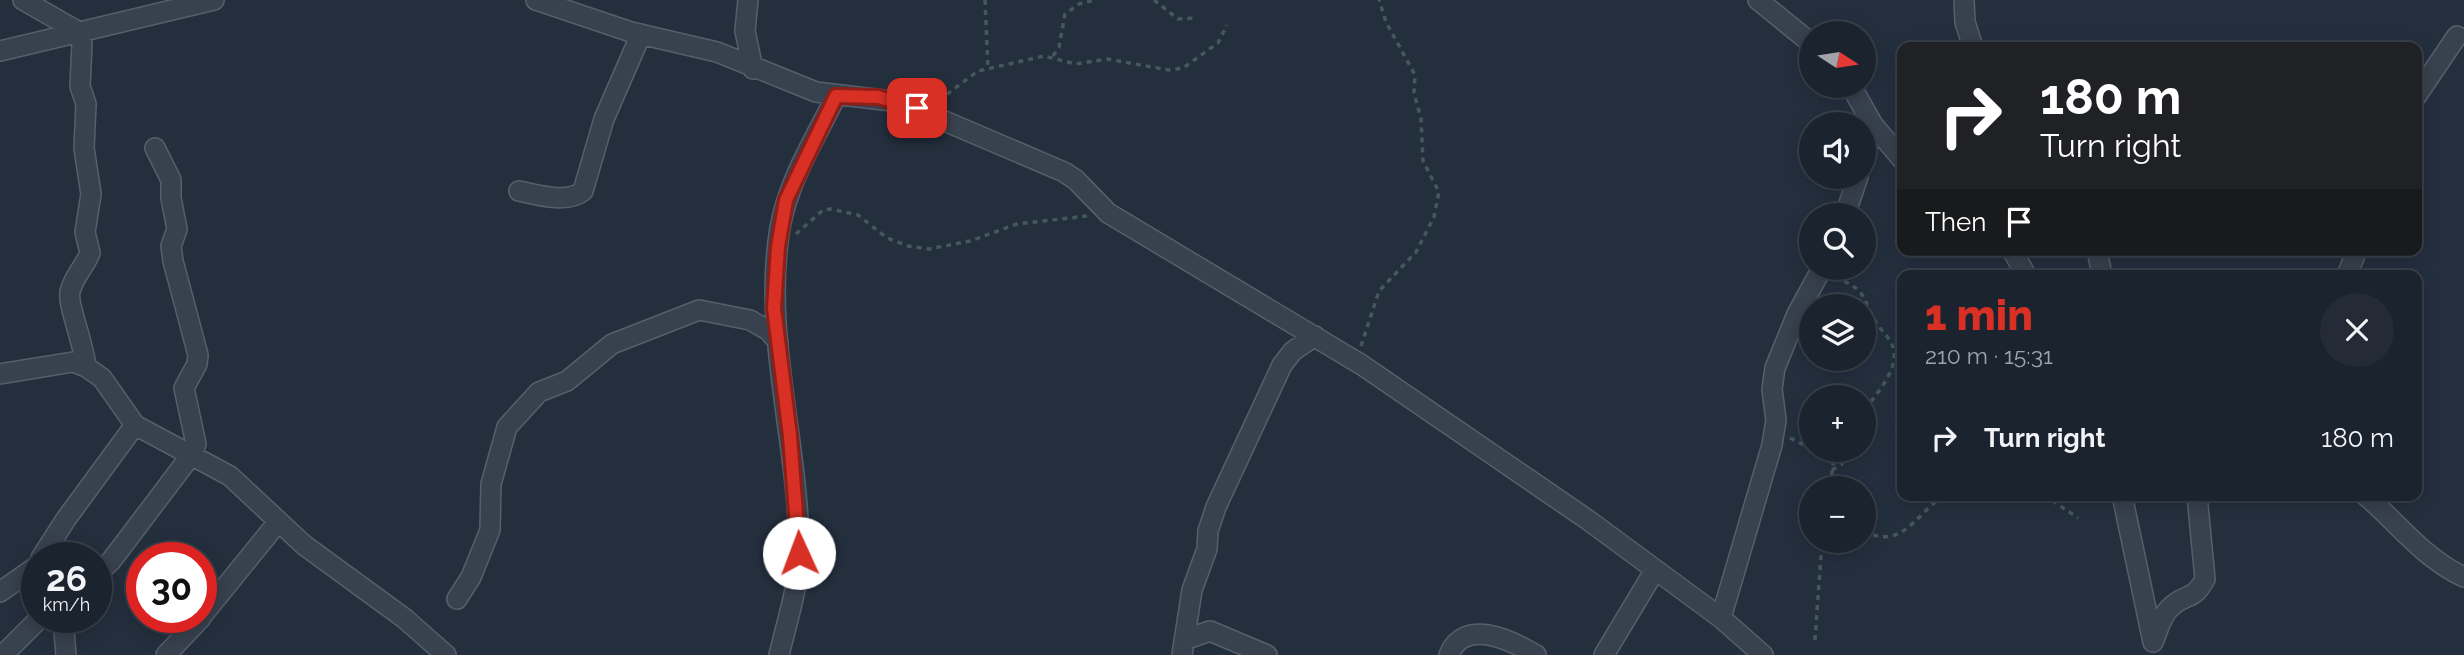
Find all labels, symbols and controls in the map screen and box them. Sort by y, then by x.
north arrow [1799,21,1876,98]
map controls [1799,21,1876,553]
text: 180 m [2040,68,2181,125]
icon: right [1925,70,2016,161]
pin [887,78,947,138]
icon: arrive [898,89,936,127]
button: sound [1799,112,1876,189]
text: Turn right [2040,127,2181,164]
button: search [1799,203,1876,280]
icon: arrive [2000,203,2038,241]
text: Then [1925,207,1986,237]
text: 1 min [1925,291,2033,340]
button: close [2320,293,2394,367]
button: layers [1799,294,1876,371]
text: 210 m · 15:31 [1925,342,2053,369]
button: + [1799,385,1876,462]
icon: right [1925,419,1963,457]
text: Turn right [1984,423,2105,453]
text: 180 m [2321,423,2394,453]
button: − [1799,476,1876,553]
position arrow [762,516,836,590]
speed limit sign: 30 [126,542,217,633]
text: 26 [46,558,87,599]
text: km/h [43,594,90,615]

